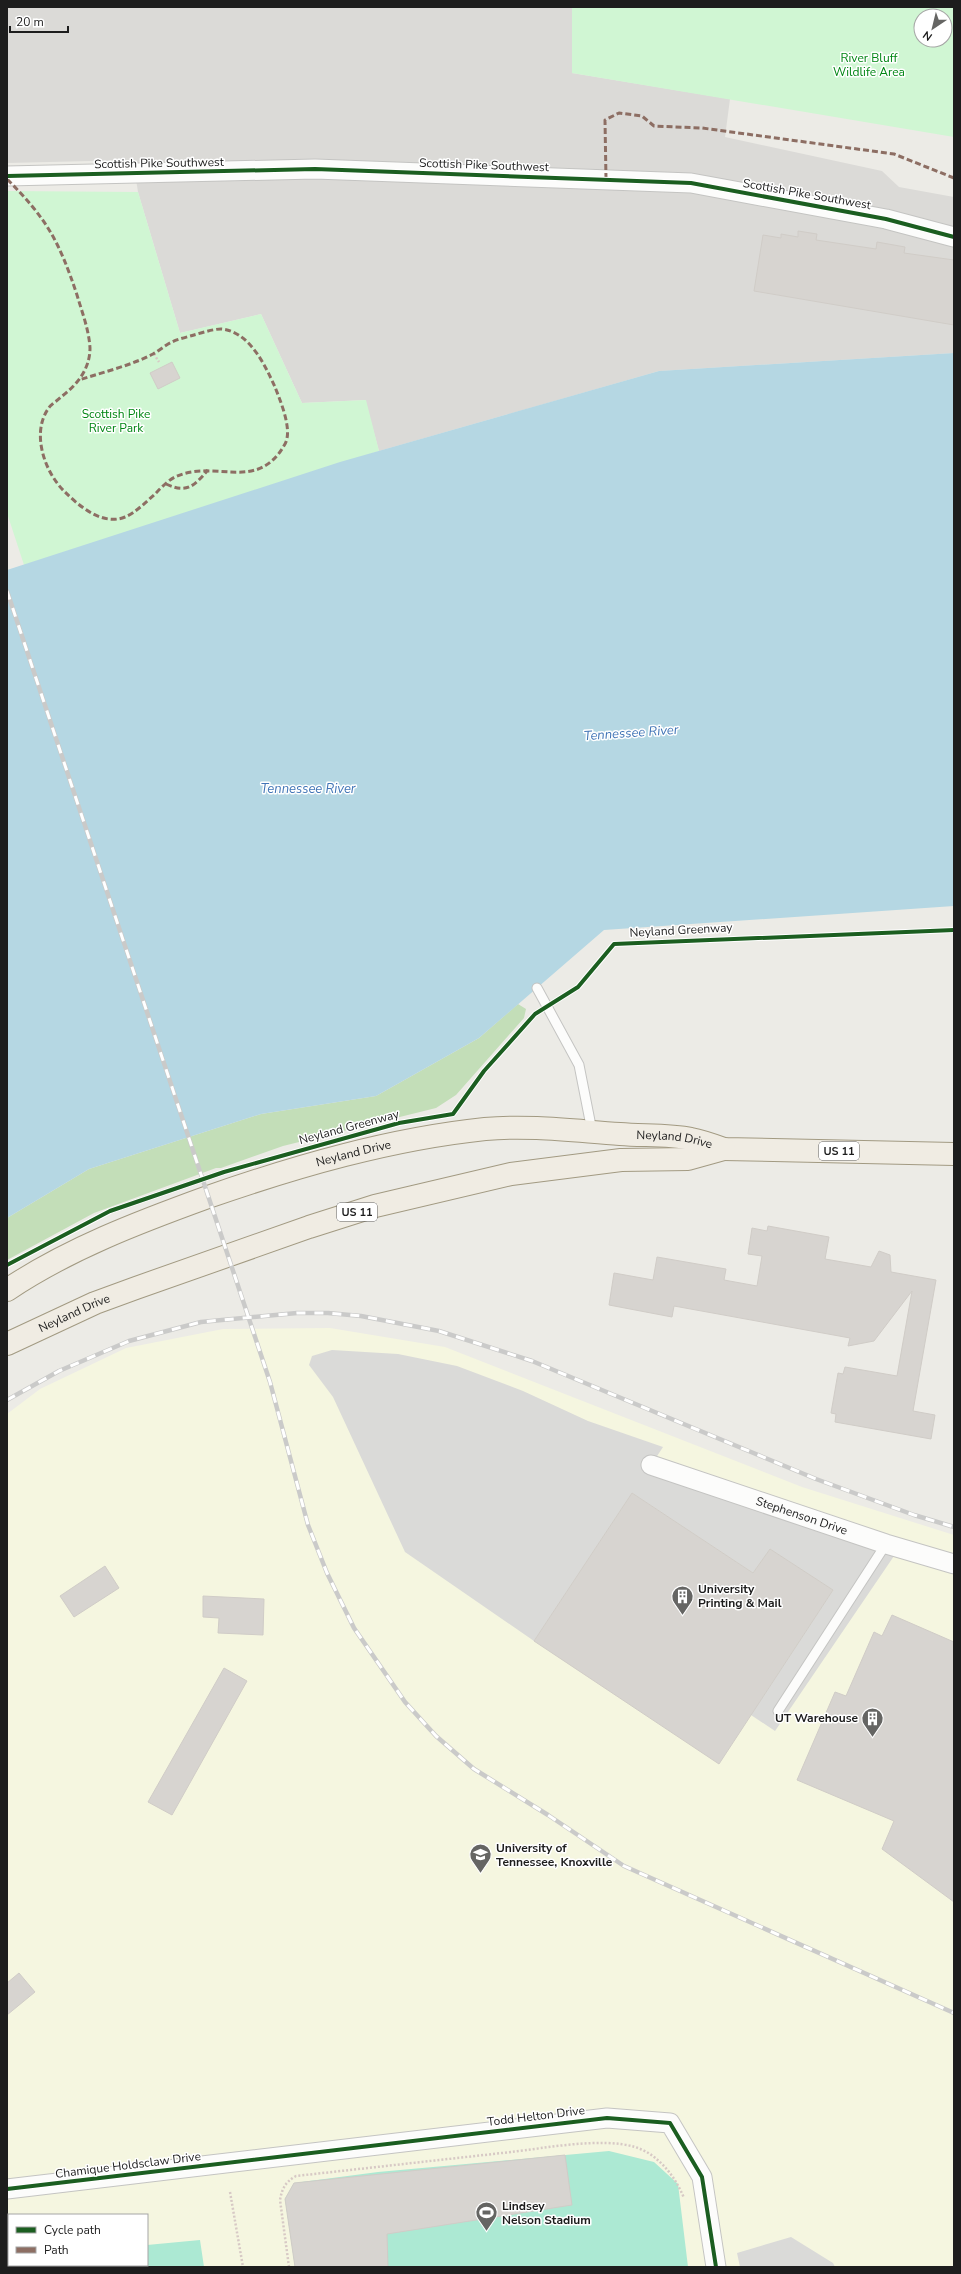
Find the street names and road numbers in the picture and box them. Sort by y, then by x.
street label: Scottish Pike Southwest [94,154,225,172]
street label: Scottish Pike Southwest [419,155,550,175]
street label: Scottish Pike Southwest [742,175,873,213]
street label: Neyland Greenway [629,919,734,941]
street label: Neyland Greenway [297,1106,402,1148]
street label: Neyland Drive [636,1127,715,1152]
street label: Neyland Drive [314,1136,392,1170]
road number: US 11 [819,1142,859,1160]
road number: US 11 [337,1203,377,1221]
street label: Neyland Drive [36,1290,112,1336]
street label: Stephenson Drive [754,1493,850,1539]
street label: Todd Helton Drive [486,2102,586,2130]
street label: Chamique Holdsclaw Drive [54,2148,202,2182]

